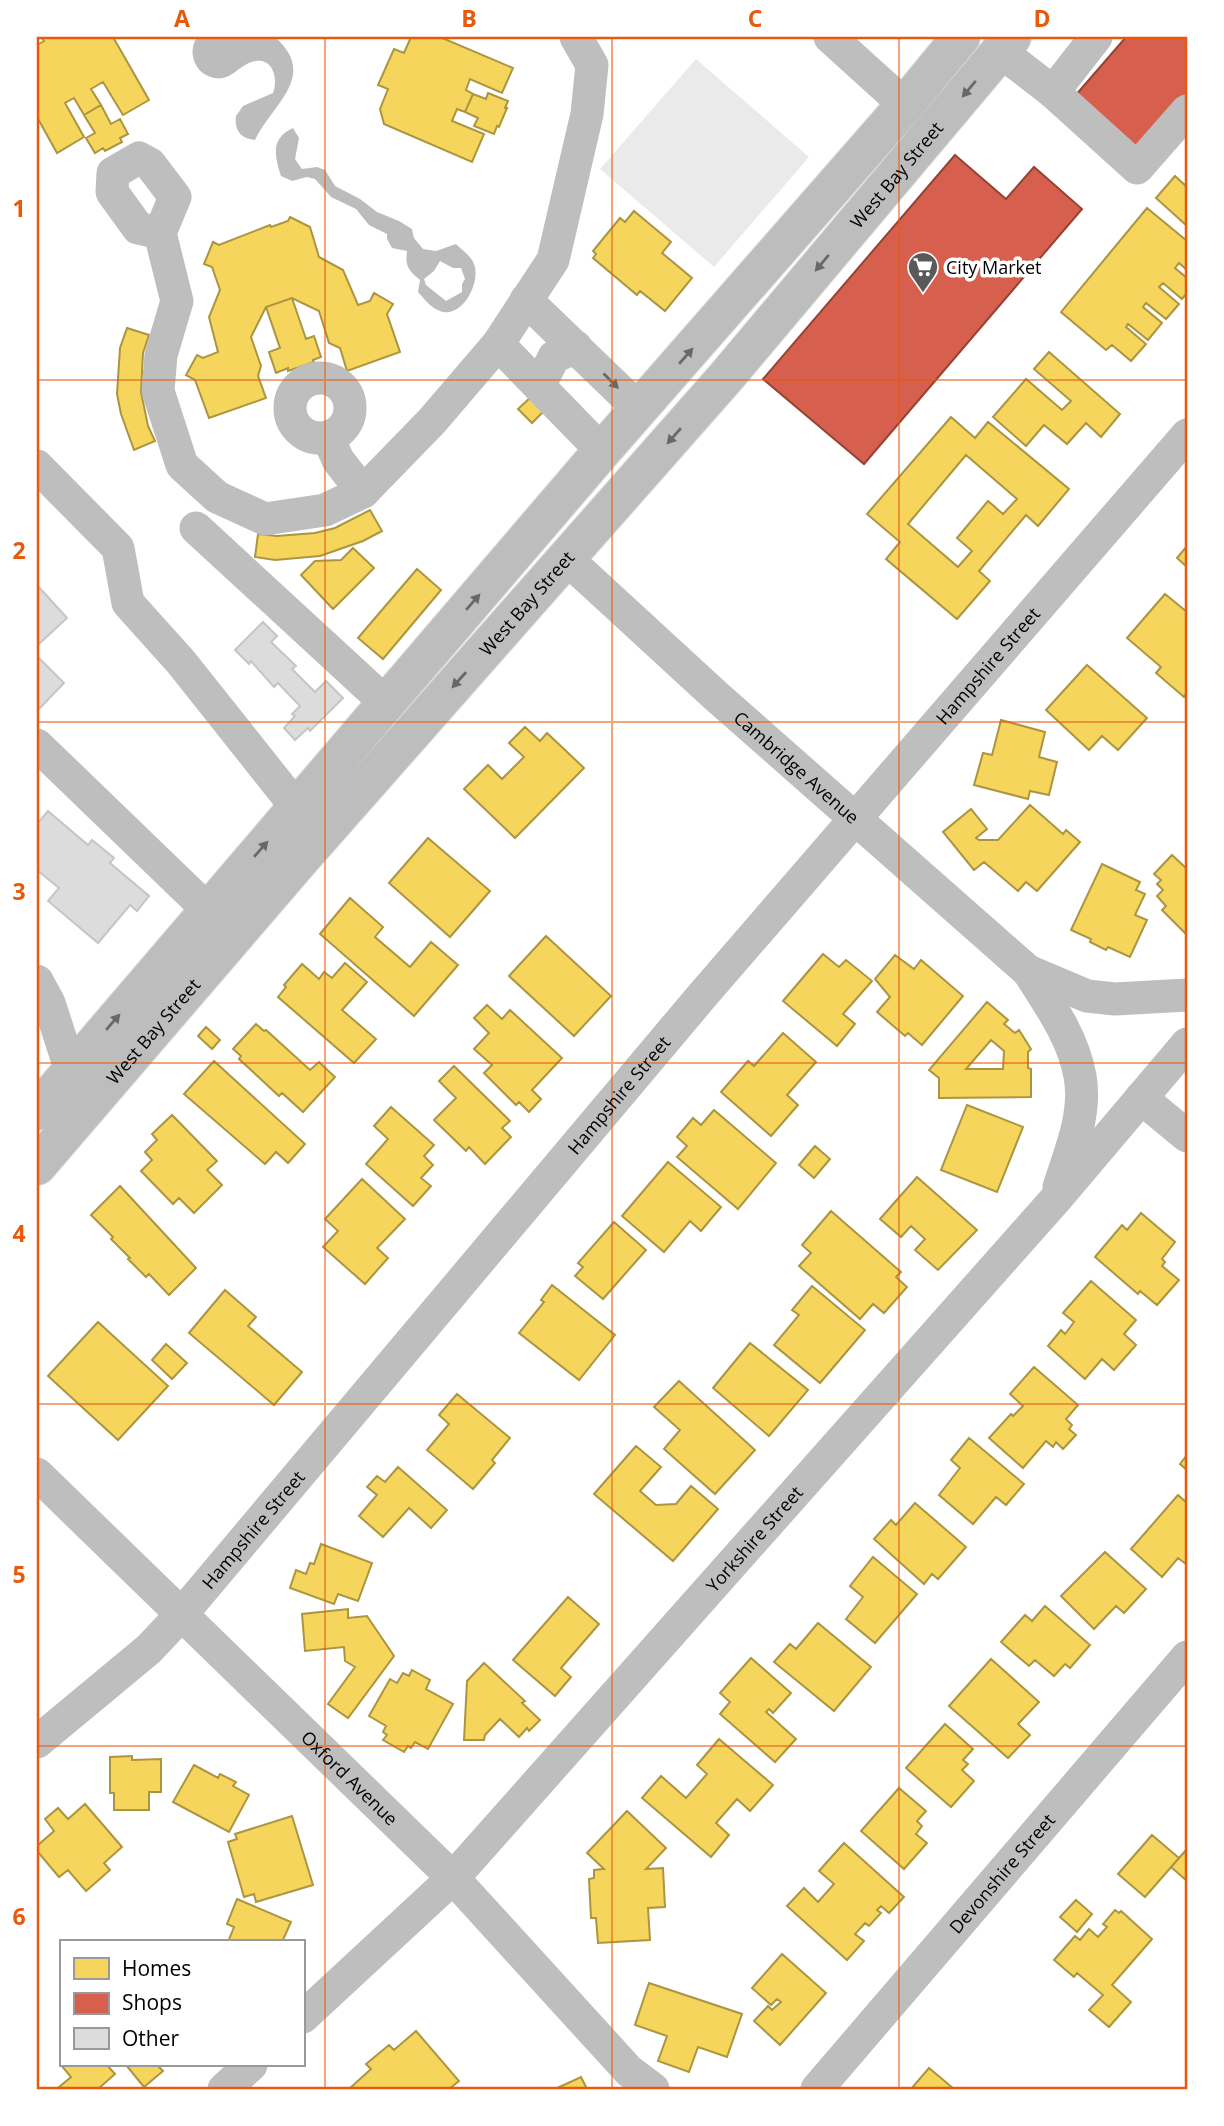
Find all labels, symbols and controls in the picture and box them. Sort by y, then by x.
text: A [174,2,190,34]
text: B [461,2,477,34]
text: C [748,2,762,34]
text: D [1033,2,1051,34]
one-way arrow [961,80,976,98]
street label: West Bay Street [845,116,948,233]
text: 1 [12,192,26,224]
supermarket icon: City Market [906,250,940,294]
one-way arrow [814,254,830,272]
place label: City Market [946,255,1042,279]
one-way arrow [678,347,694,365]
one-way arrow [602,373,619,389]
one-way arrow [666,427,682,445]
text: 2 [12,534,26,566]
street label: West Bay Street [474,546,579,661]
one-way arrow [465,593,481,611]
street label: Hampshire Street [930,602,1045,729]
one-way arrow [452,672,467,689]
street label: Cambridge Avenue [729,705,864,829]
one-way arrow [253,841,268,858]
text: 3 [12,875,26,907]
street label: West Bay Street [101,973,205,1089]
one-way arrow [105,1013,121,1031]
street label: Hampshire Street [562,1031,675,1159]
text: 4 [12,1217,26,1249]
street label: Hampshire Street [196,1465,310,1594]
street label: Yorkshire Street [701,1481,808,1597]
text: 5 [12,1558,26,1590]
street label: Oxford Avenue [296,1725,403,1830]
street label: Devonshire Street [944,1808,1060,1938]
text: 6 [12,1900,26,1932]
legend [60,1940,304,2066]
text: Homes [122,1954,191,1982]
text: Shops [122,1988,182,2016]
text: Other [122,2024,179,2052]

